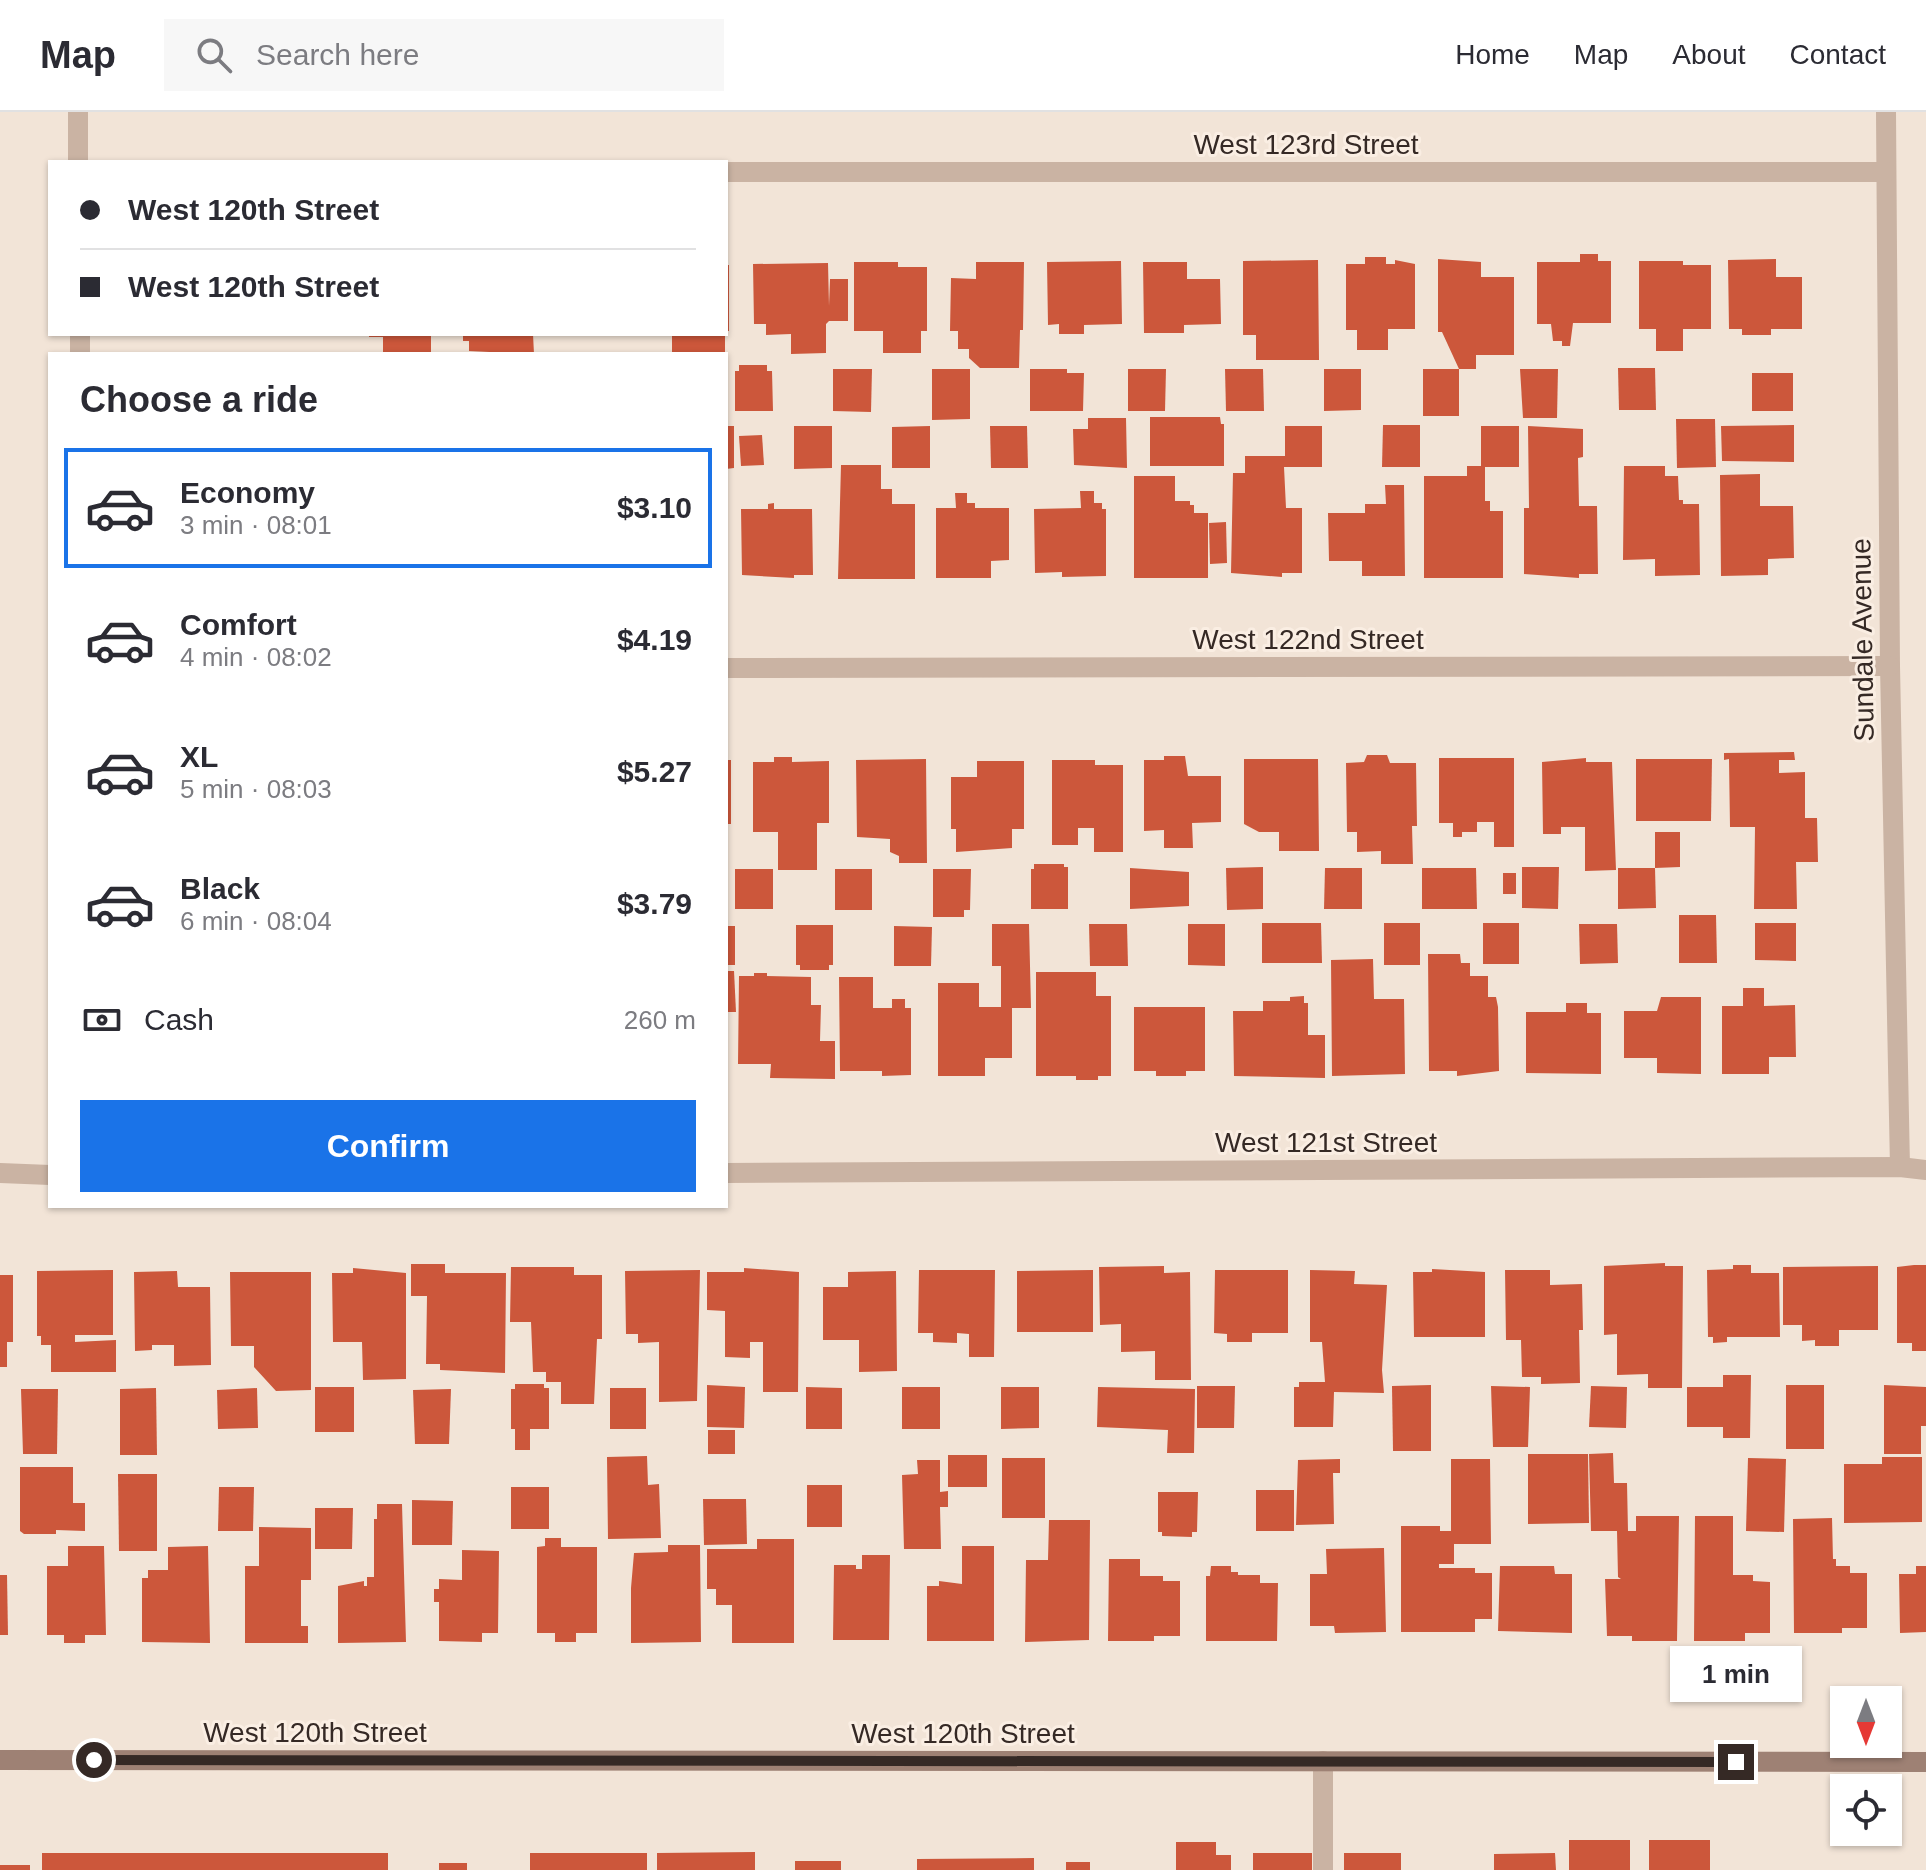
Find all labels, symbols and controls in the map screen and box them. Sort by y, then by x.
search box [164,19,724,91]
icon: search [192,33,236,77]
text: Map [40,34,116,76]
text: Search here [256,38,419,71]
text: Home [1455,39,1530,70]
text: Map [1574,39,1628,70]
text: About [1672,39,1746,70]
text: Contact [1790,39,1886,70]
street label: West 123rd Street [1193,129,1419,160]
text: West 120th Street [128,193,379,226]
text: West 120th Street [128,270,379,303]
text: Choose a ride [80,379,318,420]
icon: car [84,472,156,544]
text: Economy [180,476,315,509]
text: $3.10 [617,491,692,524]
text: 3 min · 08:01 [180,510,332,540]
street label: Sundale Avenue [1845,538,1880,742]
icon: car [84,604,156,676]
text: Comfort [180,608,297,641]
text: $4.19 [617,623,692,656]
street label: West 122nd Street [1192,624,1424,655]
text: 4 min · 08:02 [180,642,332,672]
icon: car [84,736,156,808]
text: XL [180,740,218,773]
text: $5.27 [617,755,692,788]
text: 5 min · 08:03 [180,774,332,804]
icon: car [84,868,156,940]
text: Black [180,872,260,905]
text: $3.79 [617,887,692,920]
text: 6 min · 08:04 [180,906,332,936]
icon: cash [80,998,124,1042]
text: Cash [144,1003,214,1036]
text: 260 m [624,1005,696,1035]
button: Confirm [80,1100,696,1192]
street label: West 121st Street [1215,1127,1437,1158]
callout: 1 min [1670,1646,1802,1702]
text: 1 min [1702,1659,1770,1689]
north arrow [1830,1686,1902,1758]
map controls [1830,1686,1902,1846]
street label: West 120th Street [203,1717,427,1748]
street label: West 120th Street [851,1718,1075,1749]
route start [76,1742,112,1778]
route end [1718,1744,1754,1780]
button: locate [1830,1774,1902,1846]

